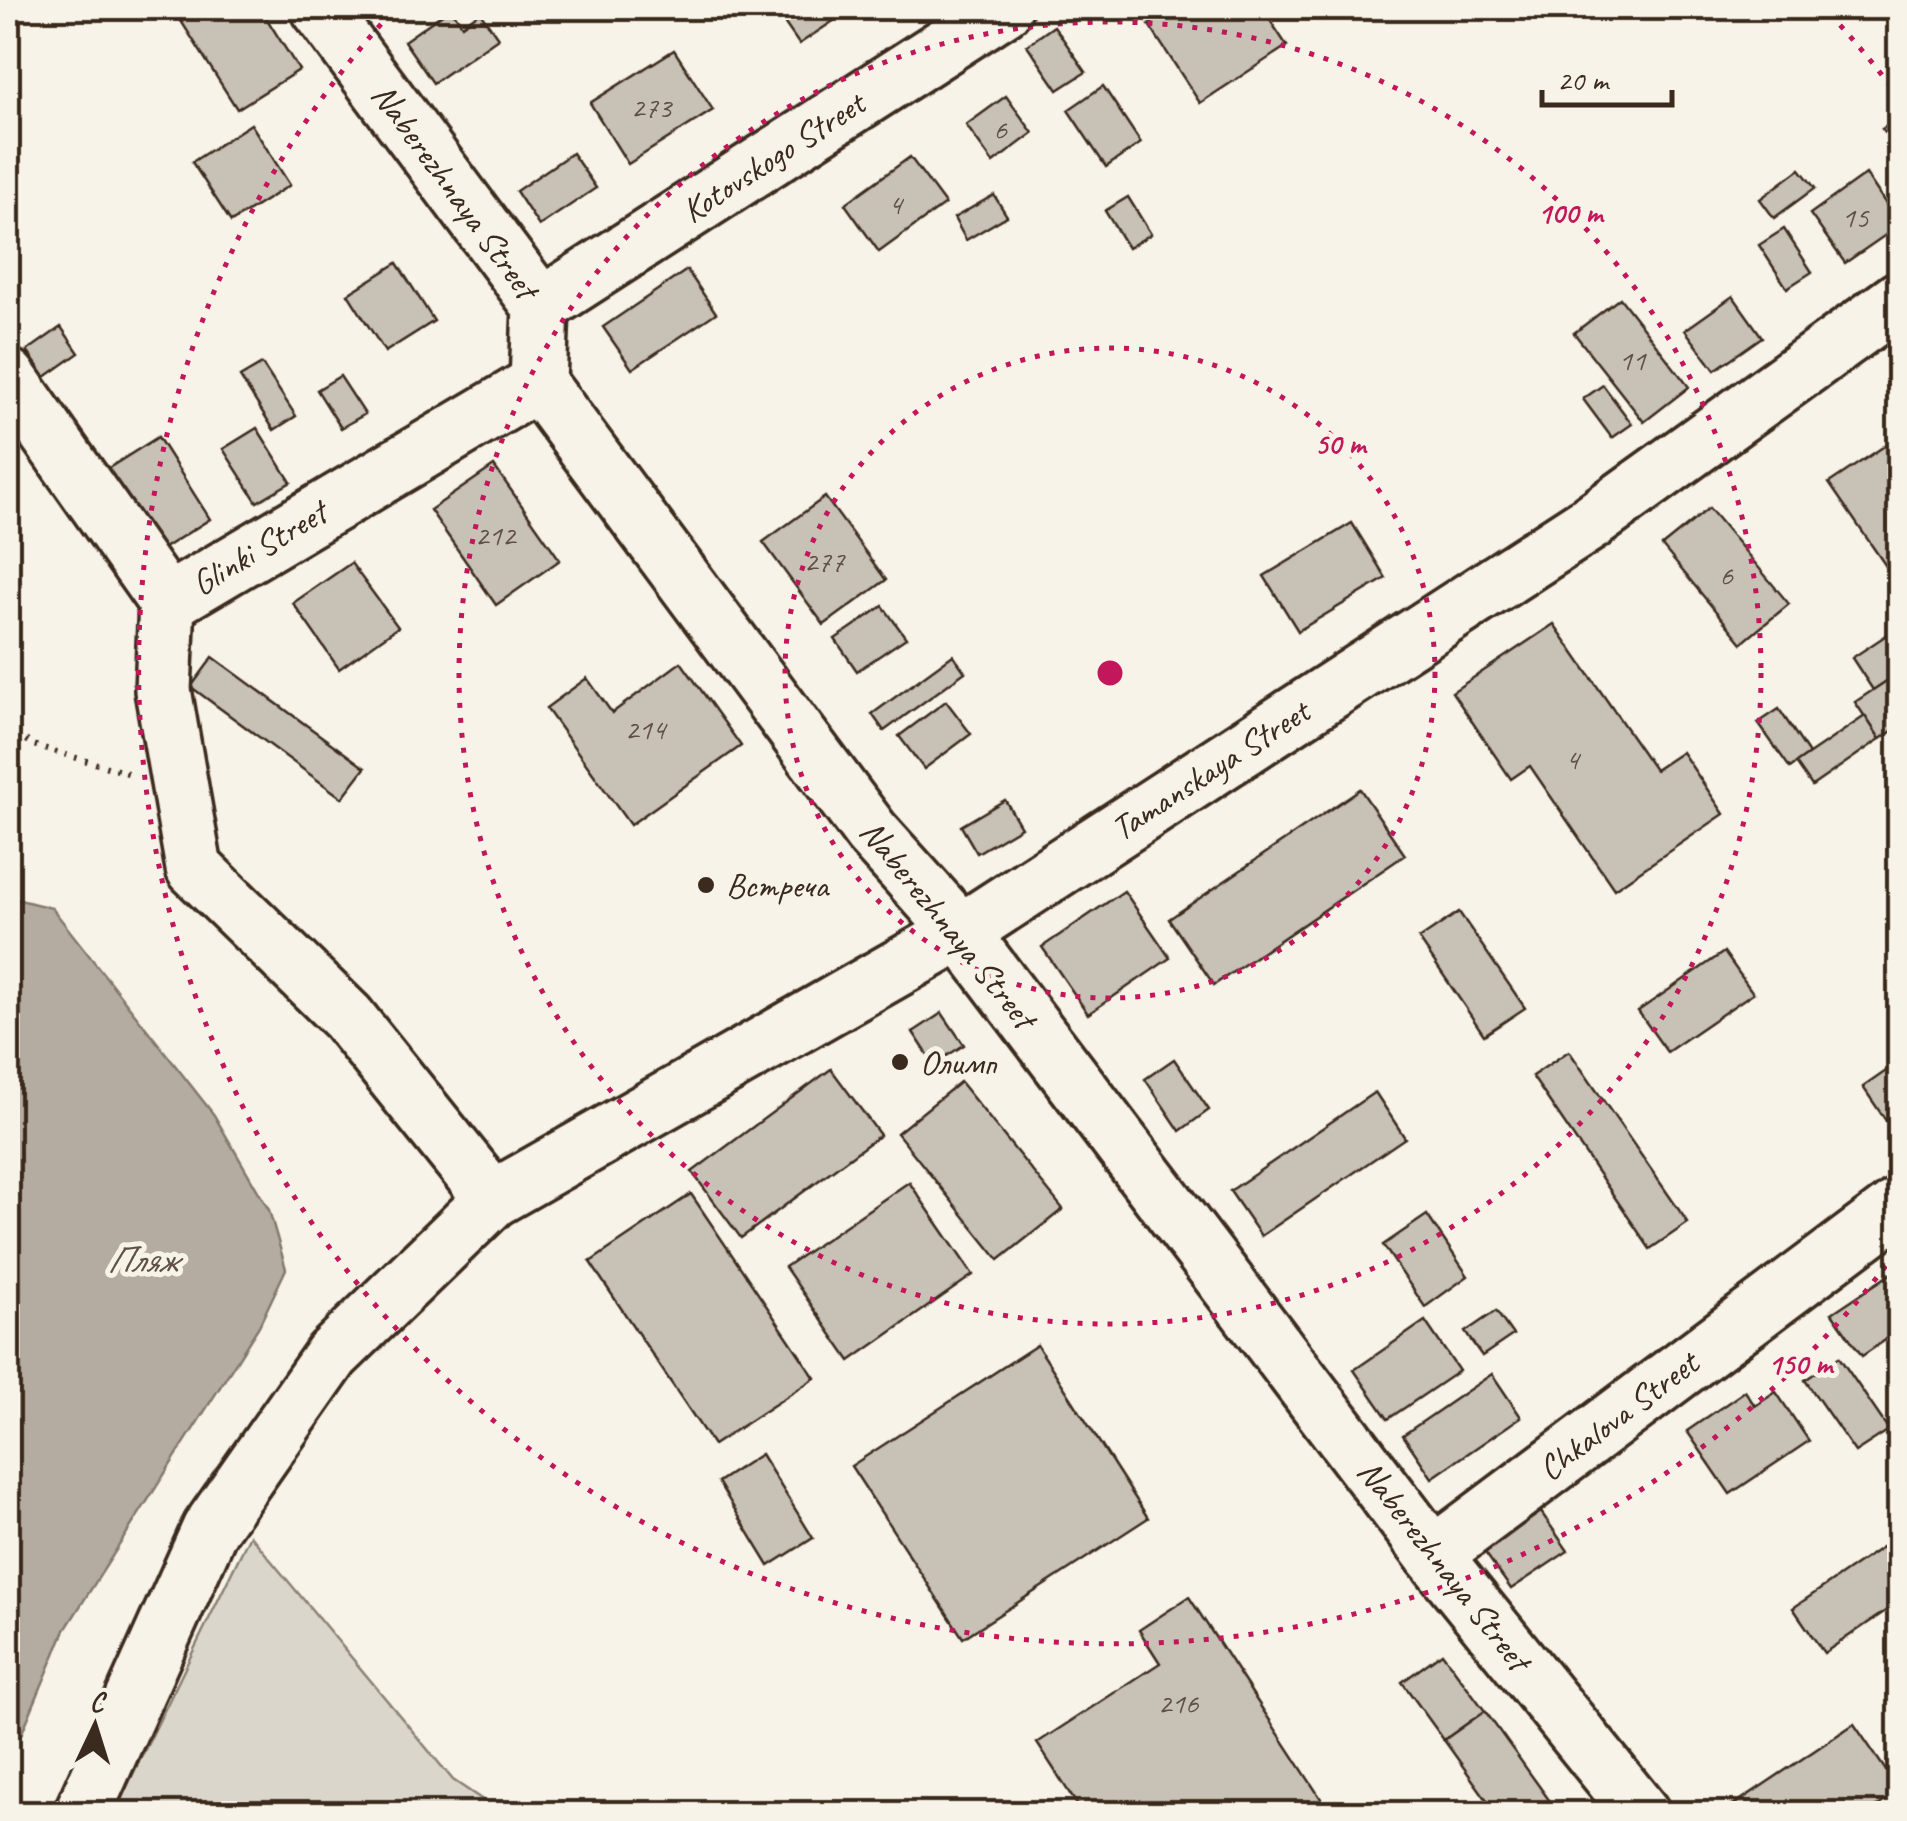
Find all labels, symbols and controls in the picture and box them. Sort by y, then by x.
scale bar [1542,45,1672,107]
text: 20 m [1557,61,1610,99]
street label: Naberezhnaya Street [362,74,551,311]
street label: Kotovskogo Street [673,79,876,233]
house number: 273 [631,88,674,126]
house number: 6 [993,110,1008,148]
house number: 4 [888,185,904,223]
text: 100 m [1538,194,1605,232]
house number: 15 [1842,198,1870,236]
house number: 11 [1619,341,1647,379]
text: 50 m [1315,425,1368,463]
street label: Glinki Street [183,488,338,606]
house number: 212 [475,516,518,554]
house number: 277 [804,542,846,580]
house number: 6 [1719,556,1734,594]
centre of rings [1092,655,1128,691]
street label: Tamanskaya Street [1102,687,1321,851]
house number: 214 [625,710,668,748]
house number: 4 [1565,740,1581,778]
street label: Naberezhnaya Street [850,810,1049,1041]
place label: Встреча [726,863,830,908]
marker: Встреча [695,874,717,896]
place label: Олимп [920,1040,998,1085]
marker: Олимп [889,1051,911,1073]
water label: Пляж [107,1236,184,1283]
street label: Chkalova Street [1529,1339,1710,1491]
text: 150 m [1768,1345,1835,1383]
street label: Naberezhnaya Street [1348,1450,1543,1683]
north arrow [45,1676,145,1776]
text: С [89,1684,108,1720]
house number: 216 [1158,1684,1200,1722]

